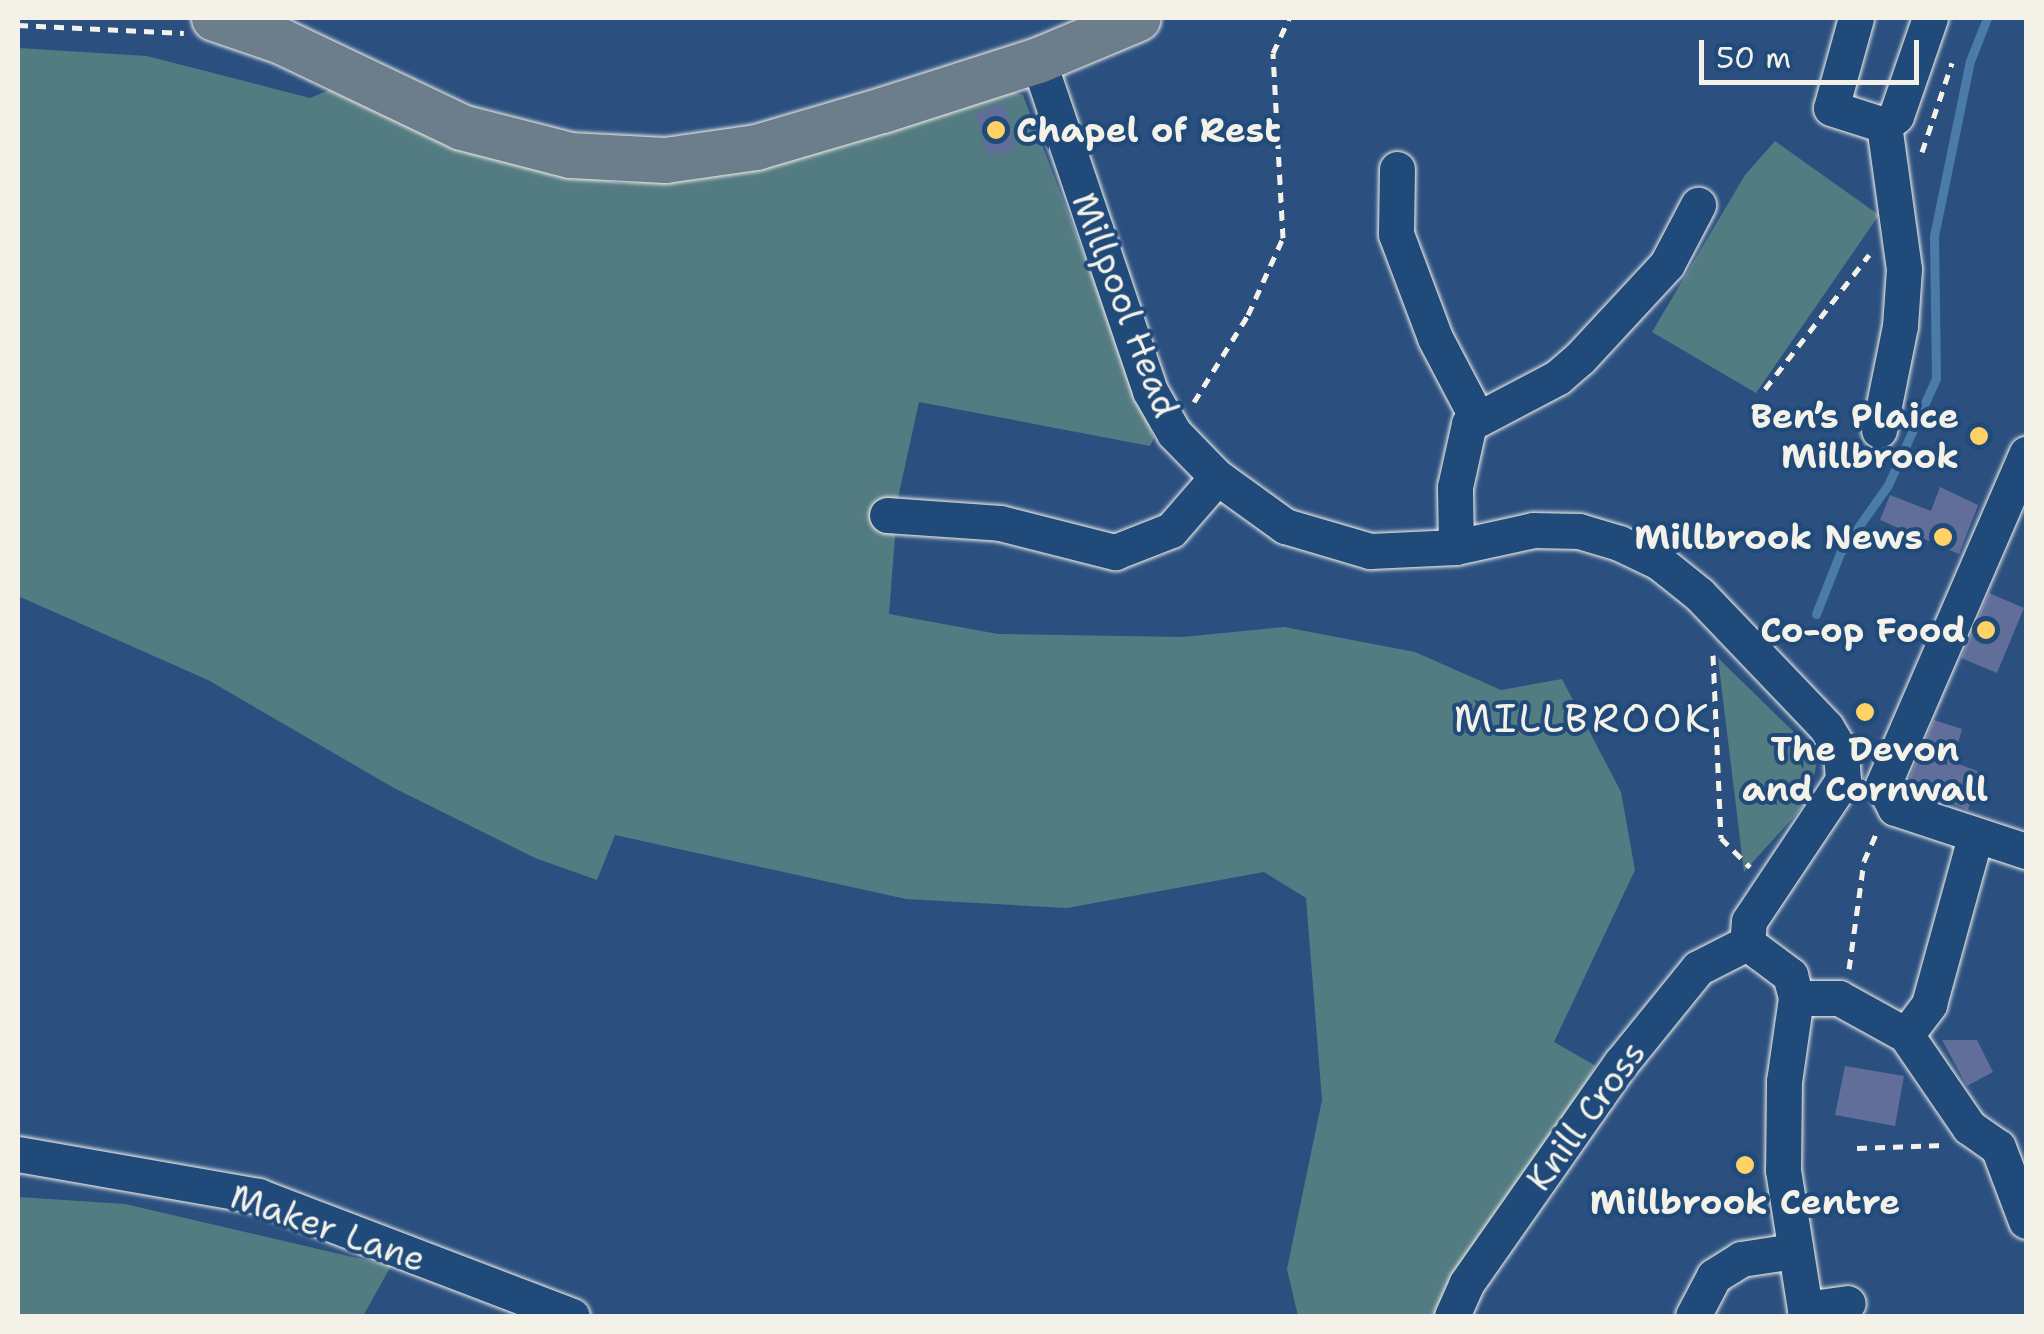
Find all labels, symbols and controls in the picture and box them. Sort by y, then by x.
scale bar [1704,20,1924,82]
text: 50 m [1716,37,1791,78]
place label: Chapel of Rest [1016,109,1281,151]
marker: Chapel of Rest [985,119,1007,141]
street label: Millpool Head [1063,187,1187,423]
place label: Ben’s Plaice Millbrook [1751,395,1959,477]
marker: Ben’s Plaice Millbrook [1968,425,1990,447]
place label: Millbrook News [1634,516,1923,558]
marker: Millbrook News [1932,526,1954,548]
place label: Co-op Food [1760,609,1966,651]
marker: Co-op Food [1975,619,1997,641]
district label: MILLBROOK [1453,694,1713,742]
marker: The Devon and Cornwall [1854,701,1876,723]
place label: The Devon and Cornwall [1742,728,1988,810]
street label: Knill Cross [1518,1033,1654,1199]
marker: Millbrook Centre [1734,1154,1756,1176]
street label: Maker Lane [225,1175,431,1281]
place label: Millbrook Centre [1590,1181,1900,1223]

